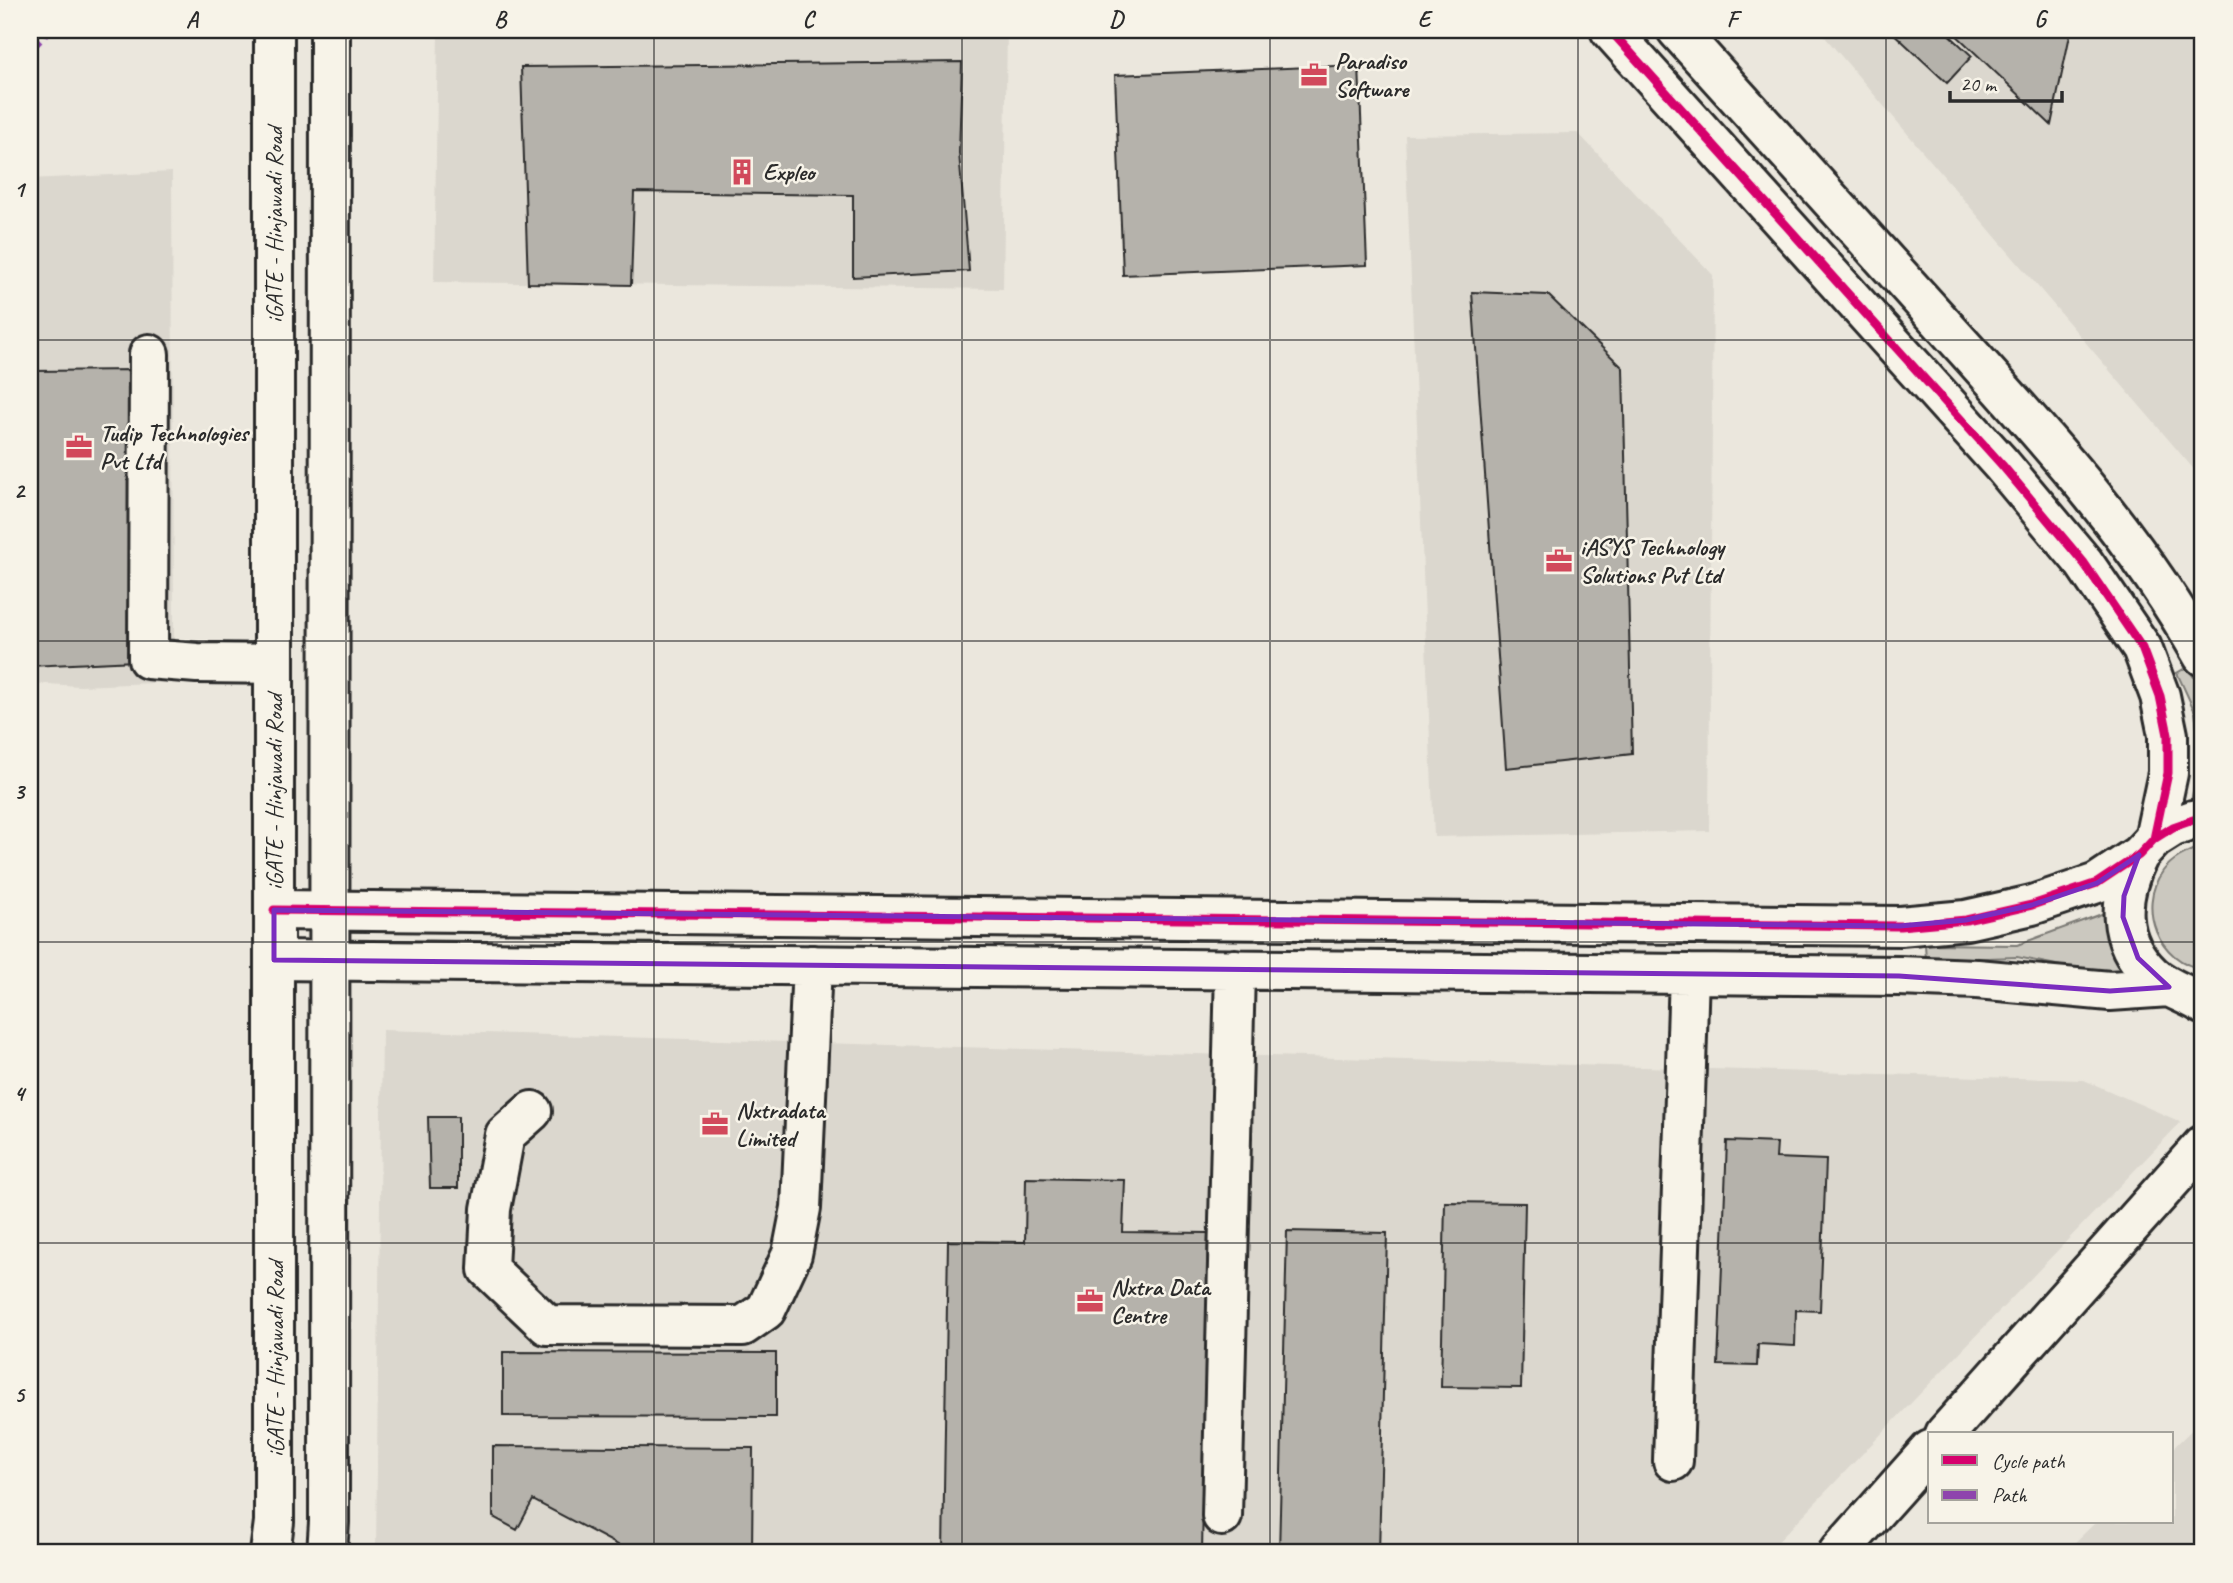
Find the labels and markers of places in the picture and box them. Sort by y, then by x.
place label: Paradiso Software [1335,46,1410,104]
office icon: Paradiso Software [1299,60,1329,90]
building icon: Expleo [727,157,757,187]
place label: Expleo [763,157,817,187]
place label: Tudip Technologies Pvt Ltd [100,418,250,476]
office icon: Tudip Technologies Pvt Ltd [64,432,94,462]
place label: iASYS Technology Solutions Pvt Ltd [1580,532,1727,590]
office icon: iASYS Technology Solutions Pvt Ltd [1544,546,1574,576]
place label: Nxtradata Limited [736,1095,827,1153]
office icon: Nxtradata Limited [700,1109,730,1139]
place label: Nxtra Data Centre [1111,1272,1212,1330]
office icon: Nxtra Data Centre [1075,1286,1105,1316]

